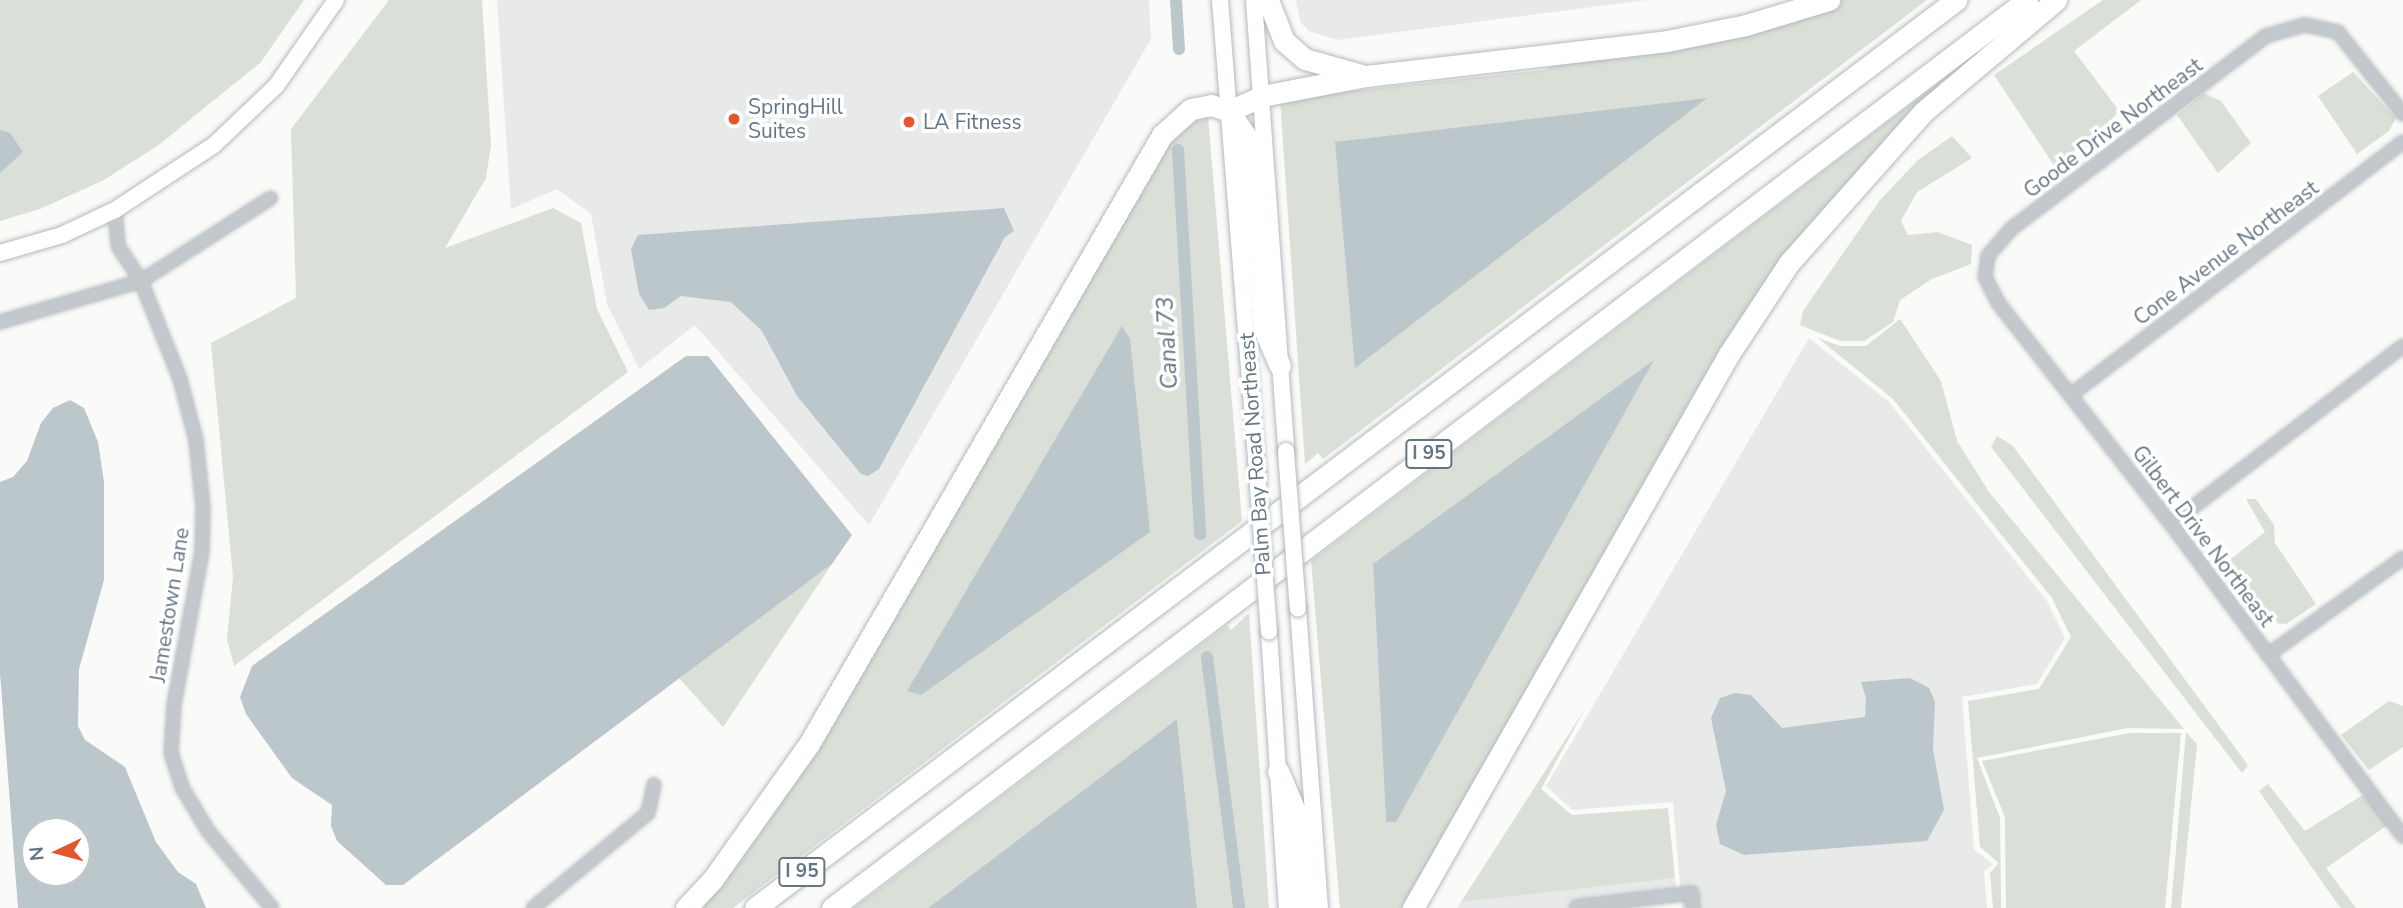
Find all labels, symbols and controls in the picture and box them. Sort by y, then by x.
street label: Goode Drive Northeast [2019,53,2207,203]
place label: SpringHill Suites [748,94,843,144]
place label: LA Fitness [923,109,1022,135]
marker: SpringHill Suites [726,111,742,127]
marker: LA Fitness [901,114,917,130]
street label: Cone Avenue Northeast [2129,175,2323,331]
water label: Canal 73 [1152,296,1184,390]
street label: Palm Bay Road Northeast [1234,332,1276,576]
road number: I 95 [1404,438,1454,470]
street label: Gilbert Drive Northeast [2127,441,2279,631]
street label: Jamestown Lane [145,526,195,684]
north arrow [21,817,91,887]
text: N [24,845,51,862]
road number: I 95 [778,856,826,888]

